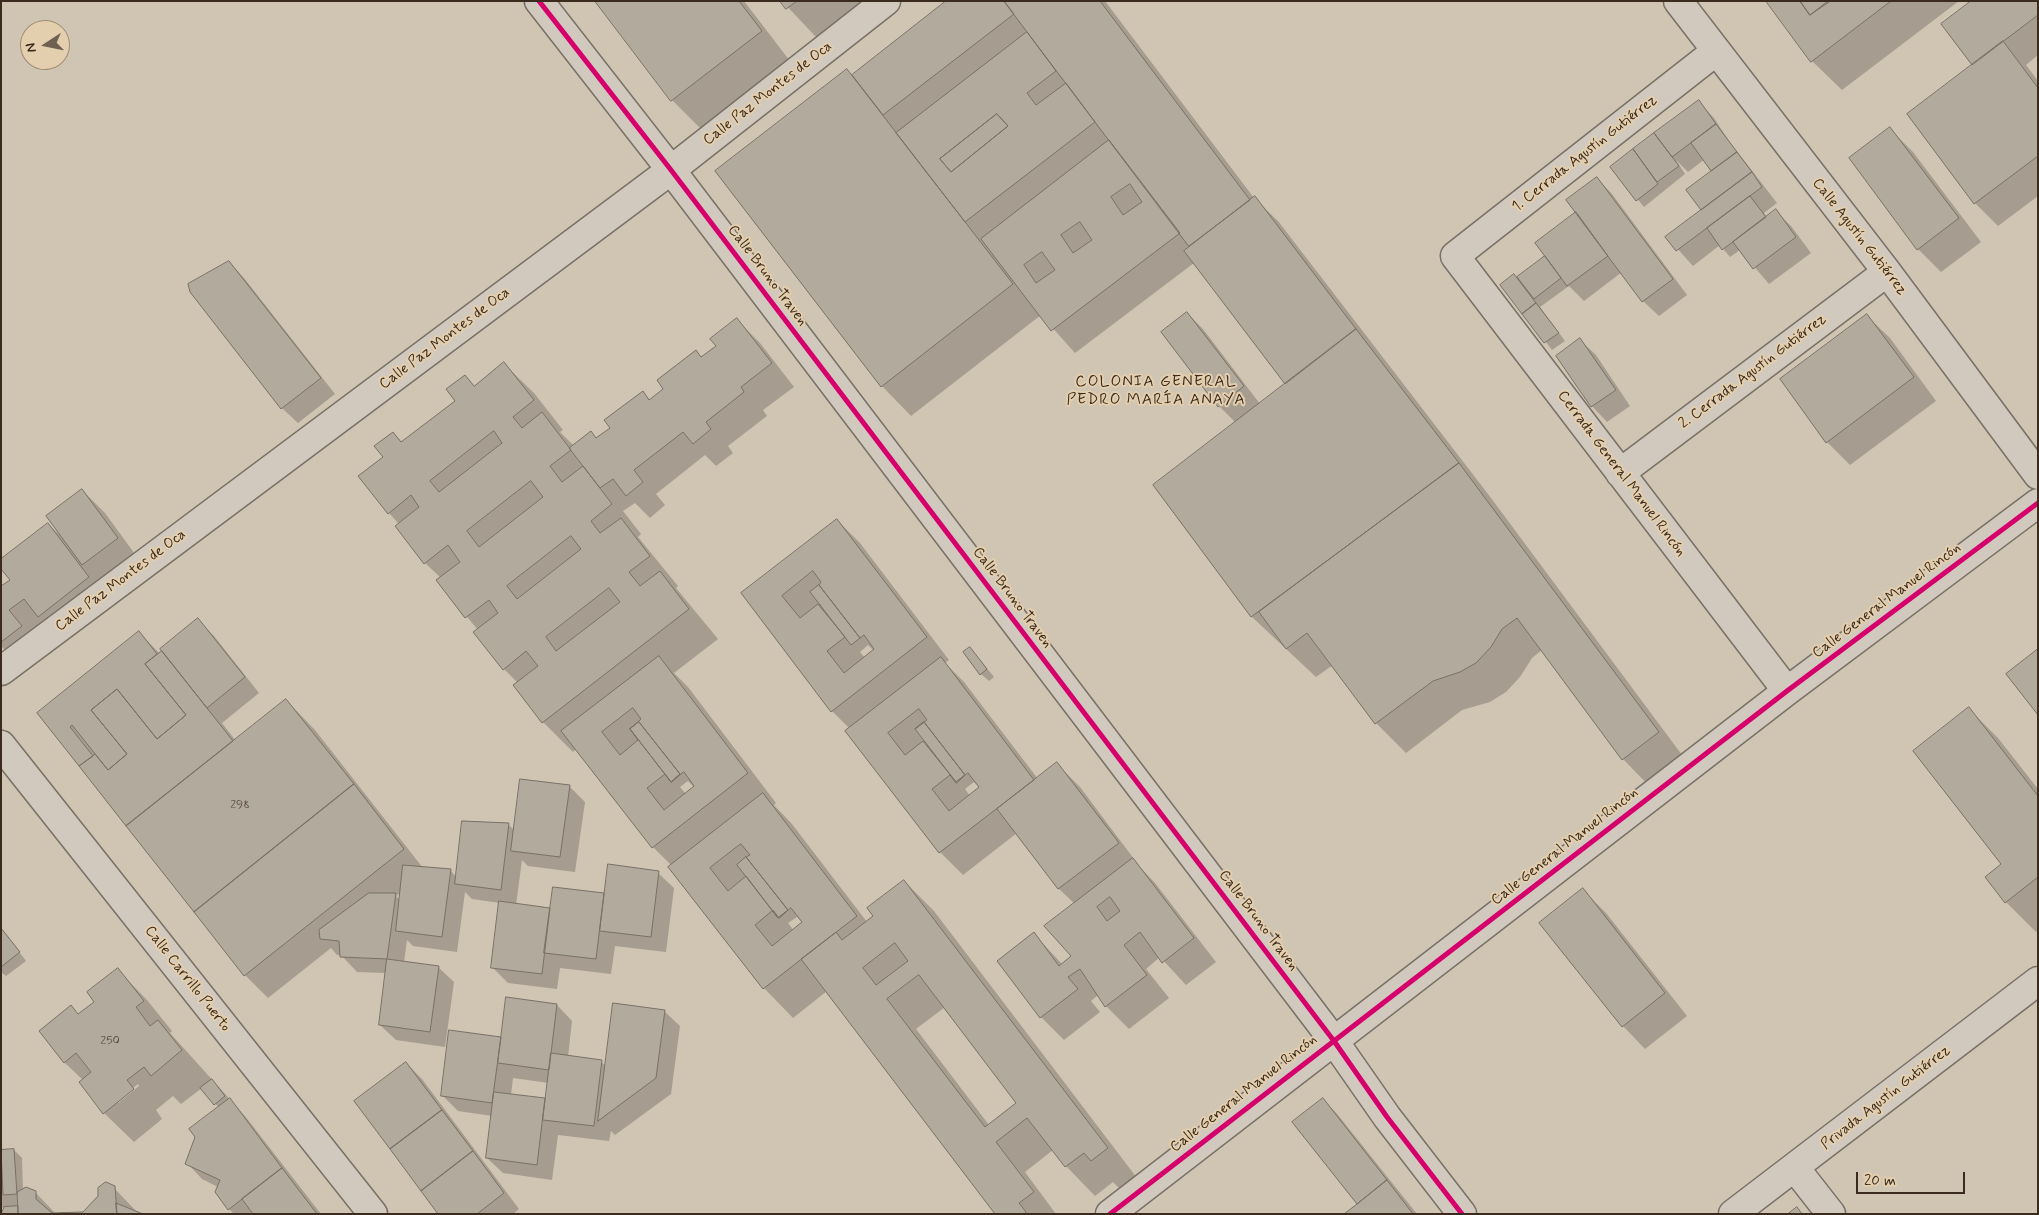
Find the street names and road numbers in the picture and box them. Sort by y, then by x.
street label: Calle Paz Montes de Oca [700,38,836,150]
street label: 1. Cerrada Agustín Gutiérrez [1509,92,1661,216]
street label: Calle Agustín Gutiérrez [1808,175,1910,299]
street label: Calle Bruno Traven [723,222,811,330]
street label: Calle Paz Montes de Oca [376,284,514,394]
street label: 2. Cerrada Agustín Gutiérrez [1676,311,1830,433]
street label: Cerrada General Manuel Rincón [1553,388,1689,560]
street label: Calle Paz Montes de Oca [52,526,190,636]
street label: Calle General Manuel Rincón [1809,539,1965,663]
street label: Calle Bruno Traven [968,544,1056,652]
street label: Calle General Manuel Rincón [1488,784,1642,910]
street label: Calle Bruno Traven [1214,867,1302,975]
street label: Calle Carrillo Puerto [140,922,234,1036]
street label: Calle General Manuel Rincón [1167,1031,1321,1157]
street label: Privada Agustín Gutiérrez [1818,1042,1954,1154]

